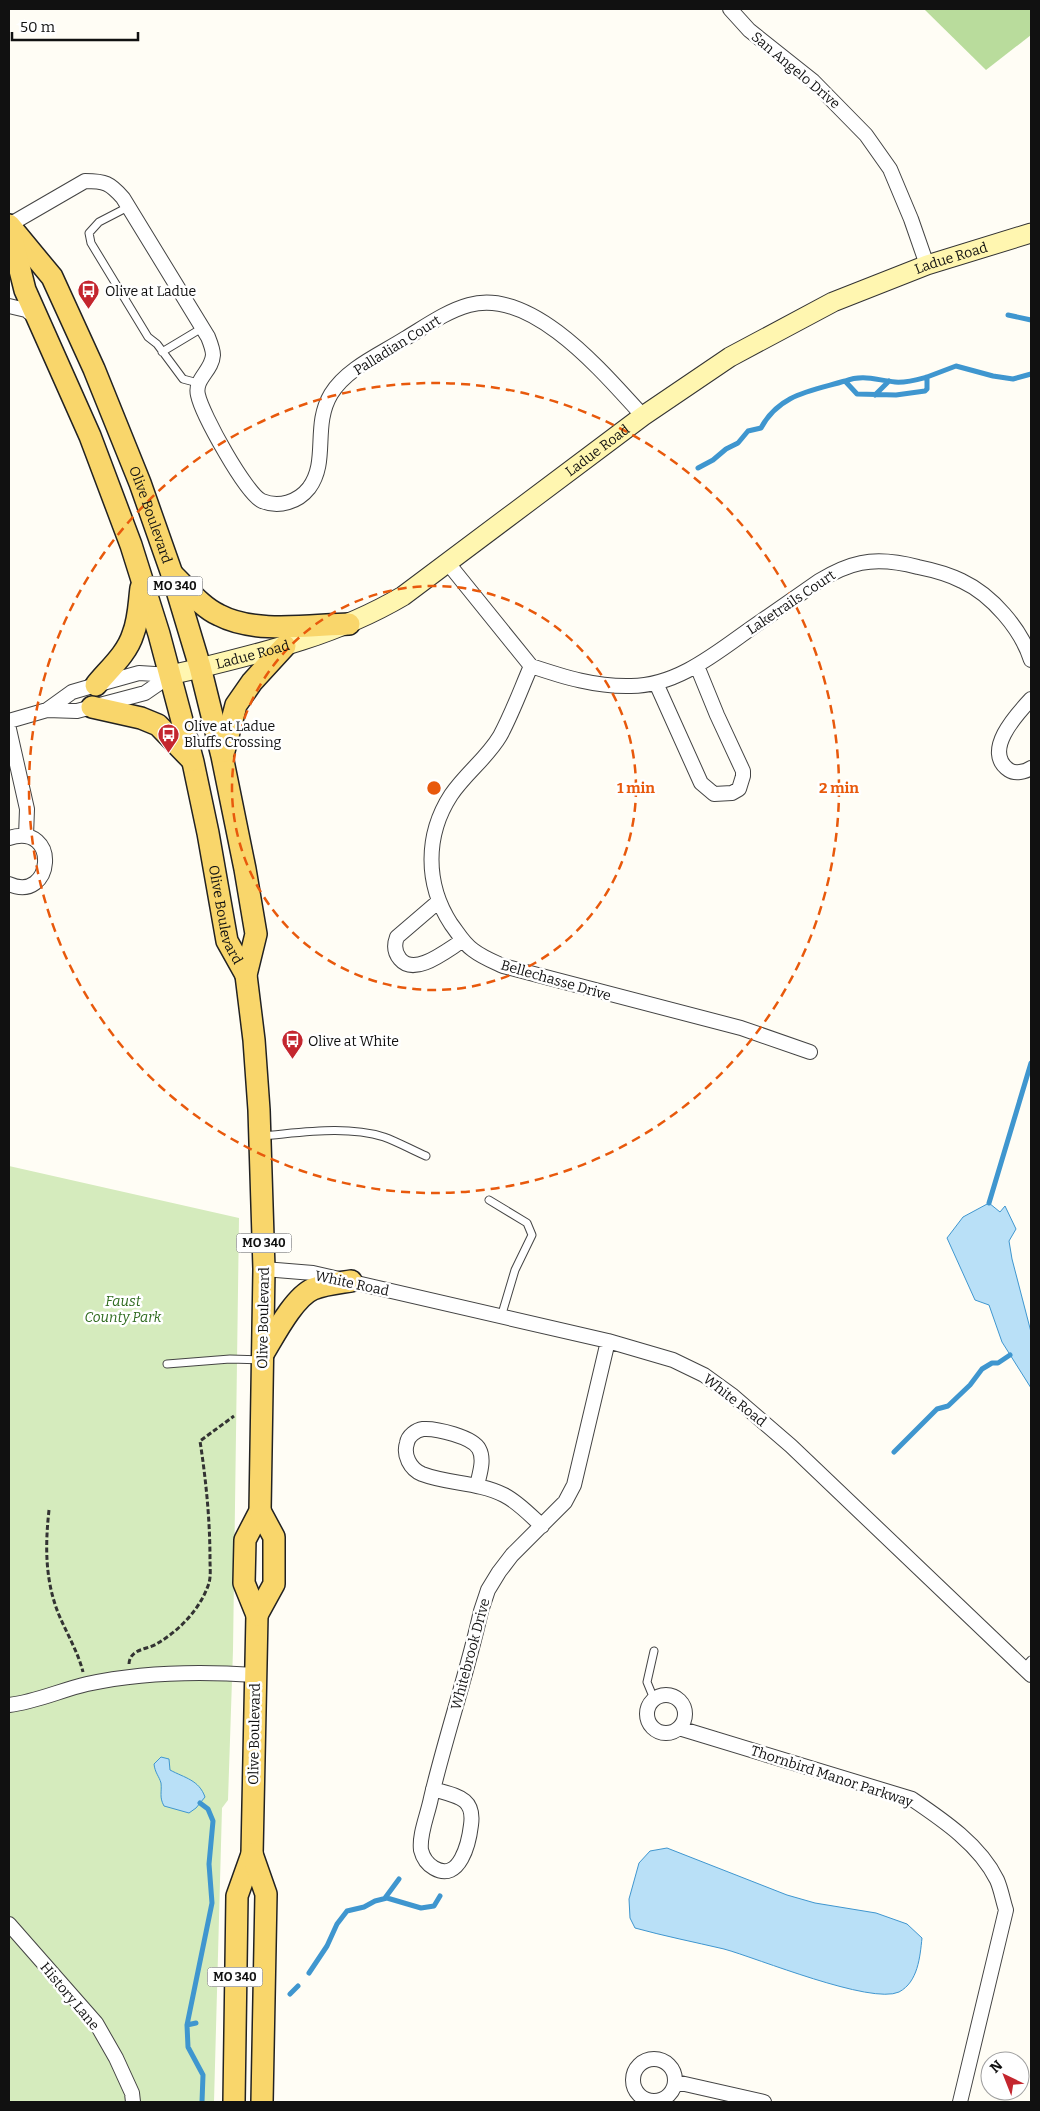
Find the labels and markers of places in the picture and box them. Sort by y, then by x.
bus stop icon: Olive at Ladue [77,279,101,310]
place label: Olive at Ladue [105,283,196,300]
place label: Olive at Ladue Bluffs Crossing [184,718,282,751]
bus stop icon: Olive at Ladue Bluffs Crossing [156,722,180,753]
centre of rings [425,779,443,797]
bus stop icon: Olive at White [280,1029,304,1060]
place label: Olive at White [308,1033,399,1050]

